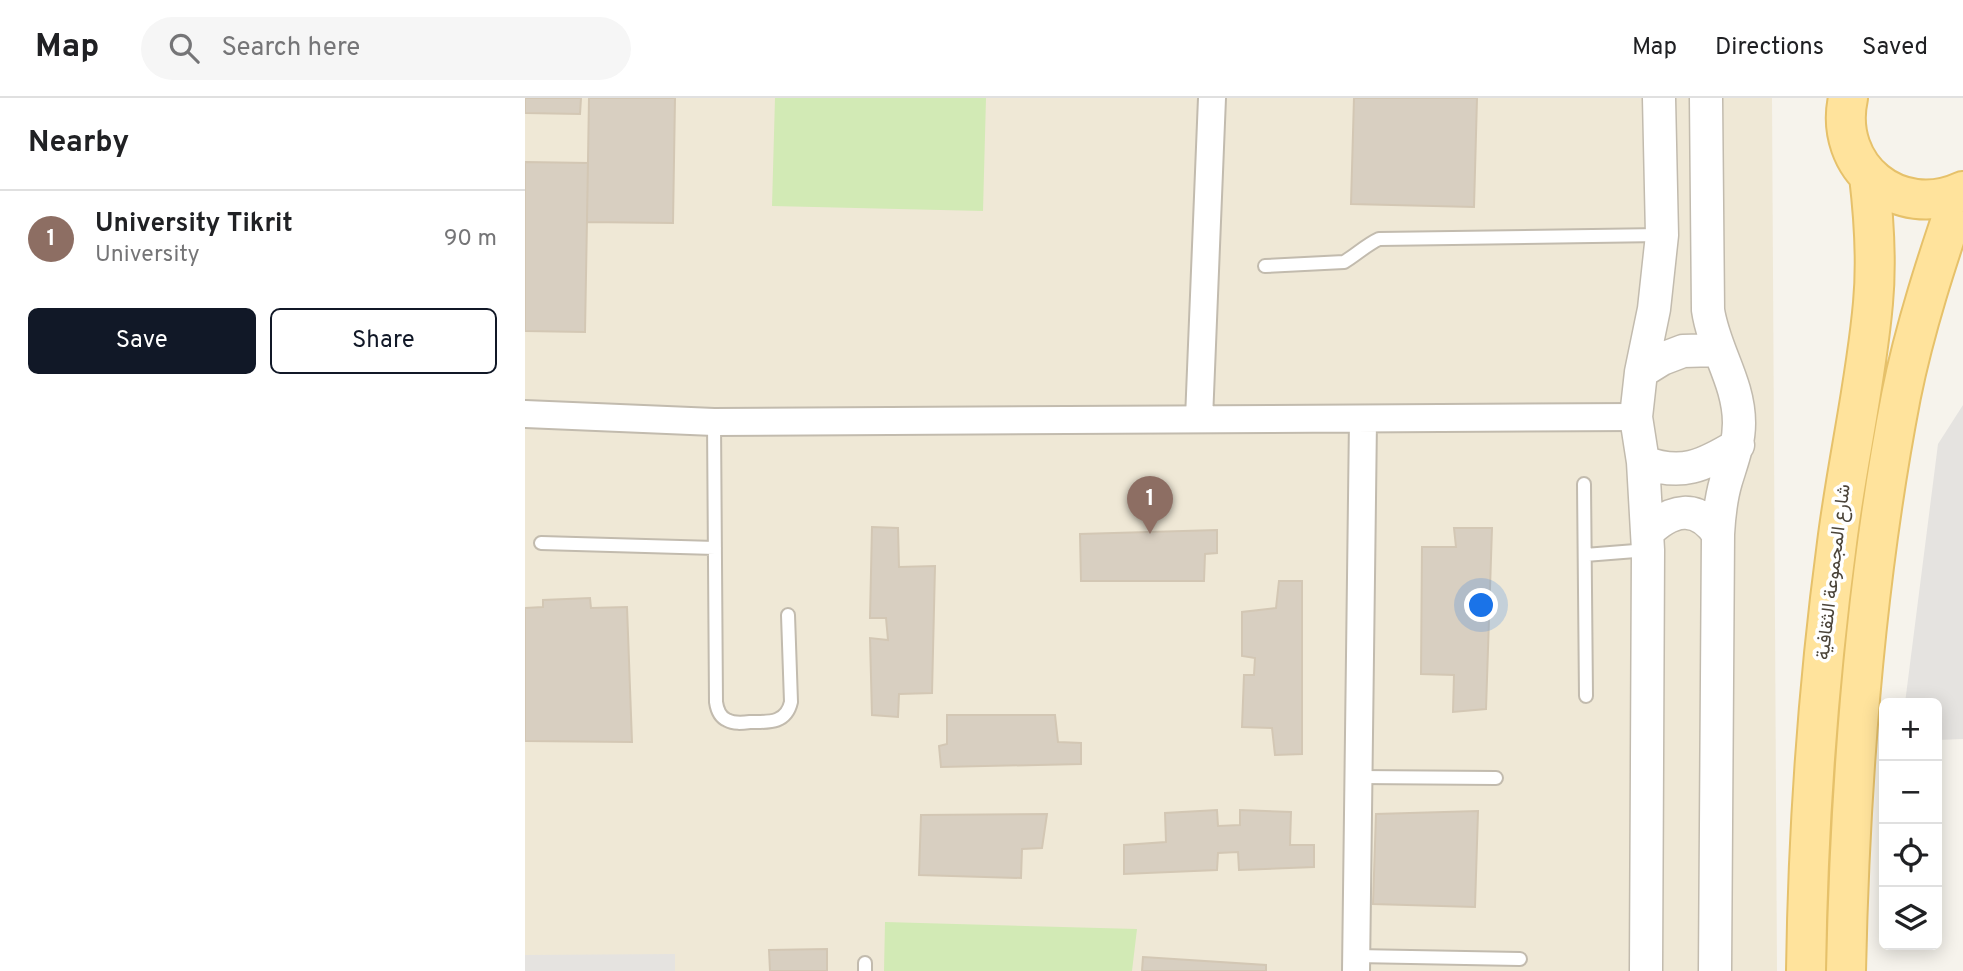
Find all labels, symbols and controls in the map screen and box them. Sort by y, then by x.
search box [141,17,631,80]
text: Map [35,27,99,69]
icon: search [165,29,203,67]
text: Search here [221,32,360,65]
text: Map [1632,33,1677,63]
text: Directions [1715,33,1824,63]
text: Saved [1862,33,1928,63]
text: Nearby [28,125,129,162]
text: University Tikrit [95,208,293,241]
text: 1 [46,225,56,254]
text: 90 m [444,225,497,254]
text: University [95,241,200,270]
button: Save [28,308,256,374]
button: Share [270,308,497,374]
pin: 1 [1127,476,1173,534]
street label: شارع المجموعة الثقافية [1811,483,1857,661]
your location [1464,588,1498,622]
map controls [1879,698,1942,950]
button: + [1879,698,1942,761]
button: − [1879,761,1942,824]
button: locate [1879,824,1942,887]
button: layers [1879,887,1942,950]

